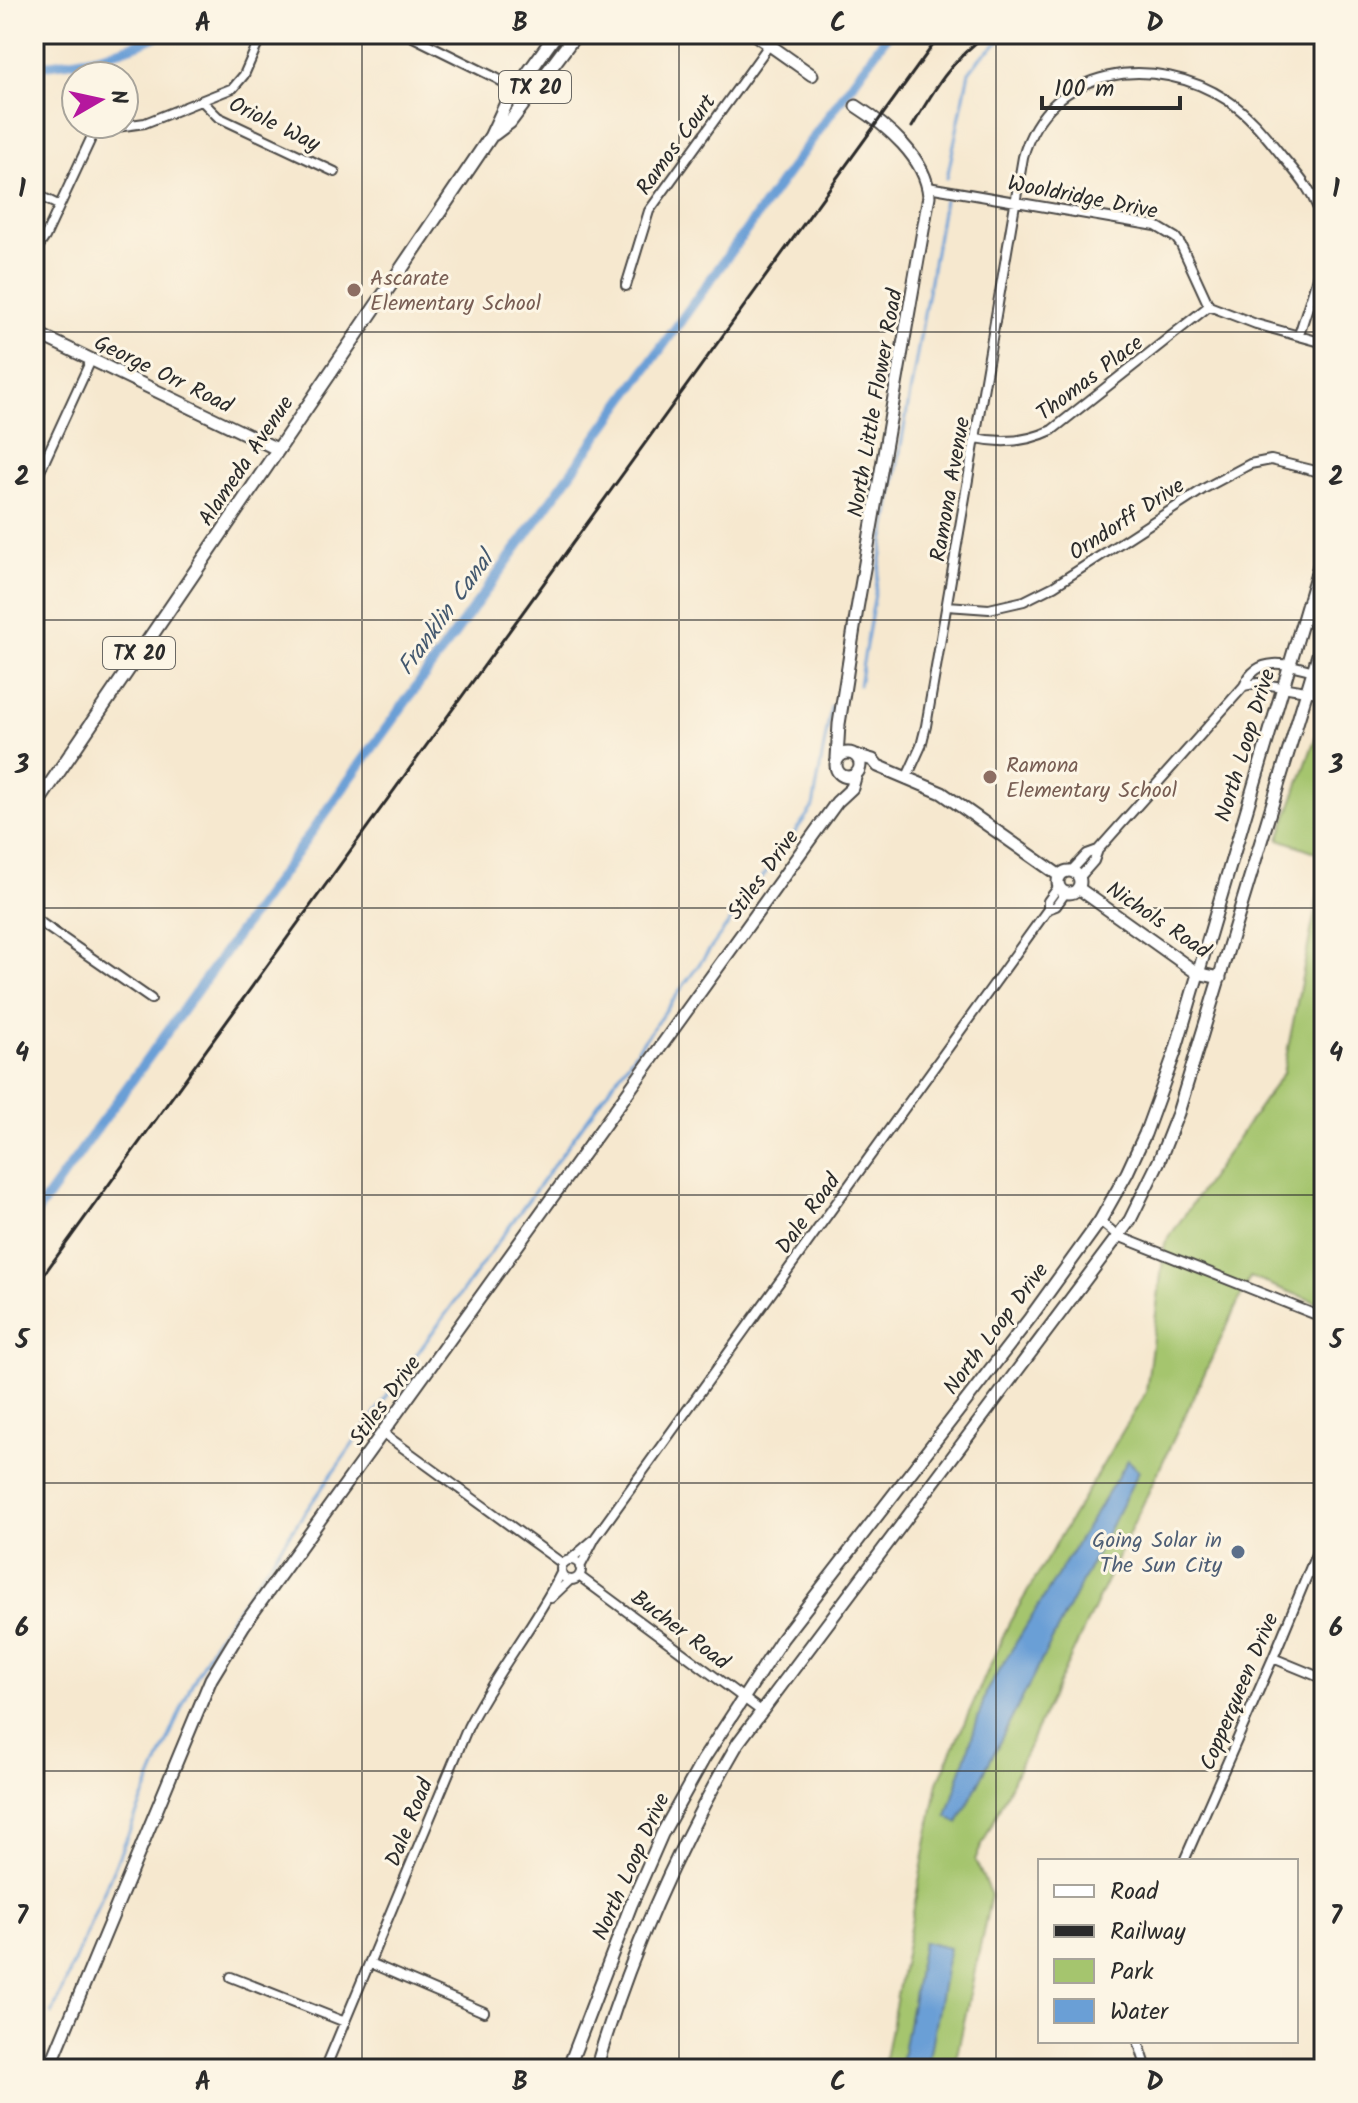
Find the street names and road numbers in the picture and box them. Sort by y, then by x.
road number: TX 20 [499,71,571,103]
street label: Ramos Court [628,87,726,204]
street label: Oriole Way [222,88,326,163]
street label: Wooldridge Drive [1005,167,1161,230]
street label: North Little Flower Road [839,285,914,520]
street label: George Orr Road [87,326,239,424]
street label: Thomas Place [1029,327,1152,431]
street label: Alameda Avenue [190,389,304,534]
street label: Ramona Avenue [922,414,981,565]
street label: Orndorff Drive [1062,469,1192,571]
road number: TX 20 [103,637,175,669]
street label: North Loop Drive [1206,665,1286,827]
street label: Stiles Drive [719,823,809,928]
street label: Nichols Road [1098,873,1218,970]
street label: Dale Road [768,1166,851,1262]
street label: North Loop Drive [935,1256,1059,1403]
street label: Stiles Drive [341,1349,431,1454]
street label: Bucher Road [623,1582,737,1681]
street label: Copperqueen Drive [1191,1607,1289,1776]
street label: Dale Road [377,1772,444,1872]
street label: North Loop Drive [584,1787,681,1947]

